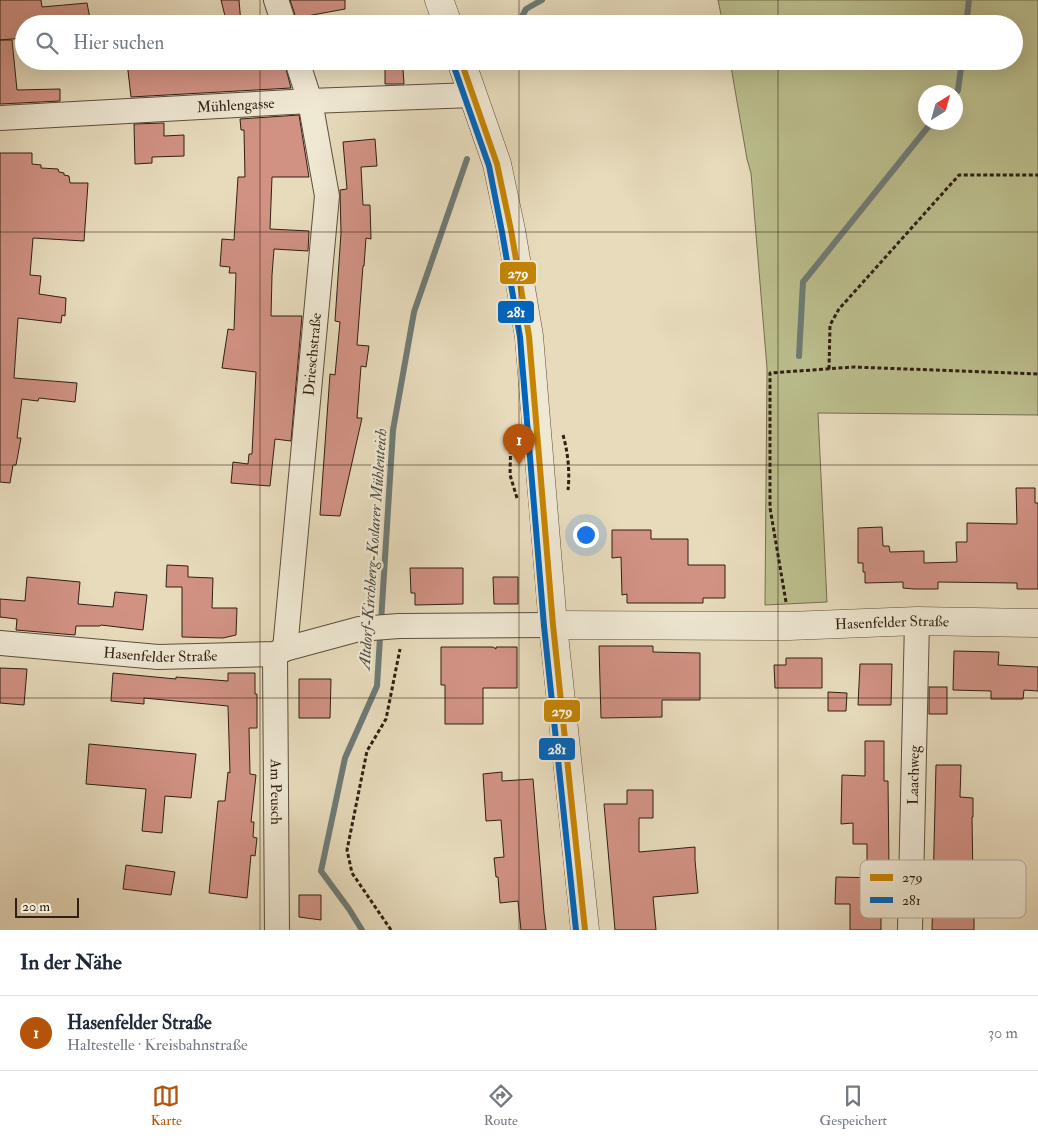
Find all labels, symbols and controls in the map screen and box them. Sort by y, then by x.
search box [15,15,1023,70]
icon: search [33,29,61,57]
text: Hier suchen [73,31,164,55]
north arrow [918,85,963,130]
street label: Mühlengasse [196,94,275,117]
line badge: 279 [499,261,537,285]
text: 279 [508,265,528,282]
line badge: 281 [497,300,535,324]
text: 281 [507,304,525,321]
street label: Drieschstraße [300,312,326,397]
pin: 1 [503,424,535,465]
water label: Altdorf-Kirchberg-Koslarer Mühlenteich [354,428,391,672]
your location [573,522,599,548]
street label: Hasenfelder Straße [834,612,949,634]
street label: Hasenfelder Straße [103,643,218,667]
line badge: 279 [543,699,581,723]
text: 279 [552,703,572,720]
line badge: 281 [538,737,576,761]
text: 281 [548,741,566,758]
street label: Laachweg [904,744,924,805]
street label: Am Peusch [266,758,285,825]
legend [860,860,1026,918]
text: 279 [902,869,923,886]
text: 281 [902,892,921,909]
scale bar [15,895,79,918]
text: 20 m [22,898,50,915]
text: In der Nähe [20,949,122,976]
text: Hasenfelder Straße [67,1011,212,1035]
text: 1 [33,1023,39,1043]
text: 30 m [988,1023,1018,1043]
text: Haltestelle · Kreisbahnstraße [67,1035,248,1055]
tab: Karte [151,1082,182,1129]
tab: Route [484,1082,518,1129]
tab: Gespeichert [820,1082,887,1129]

